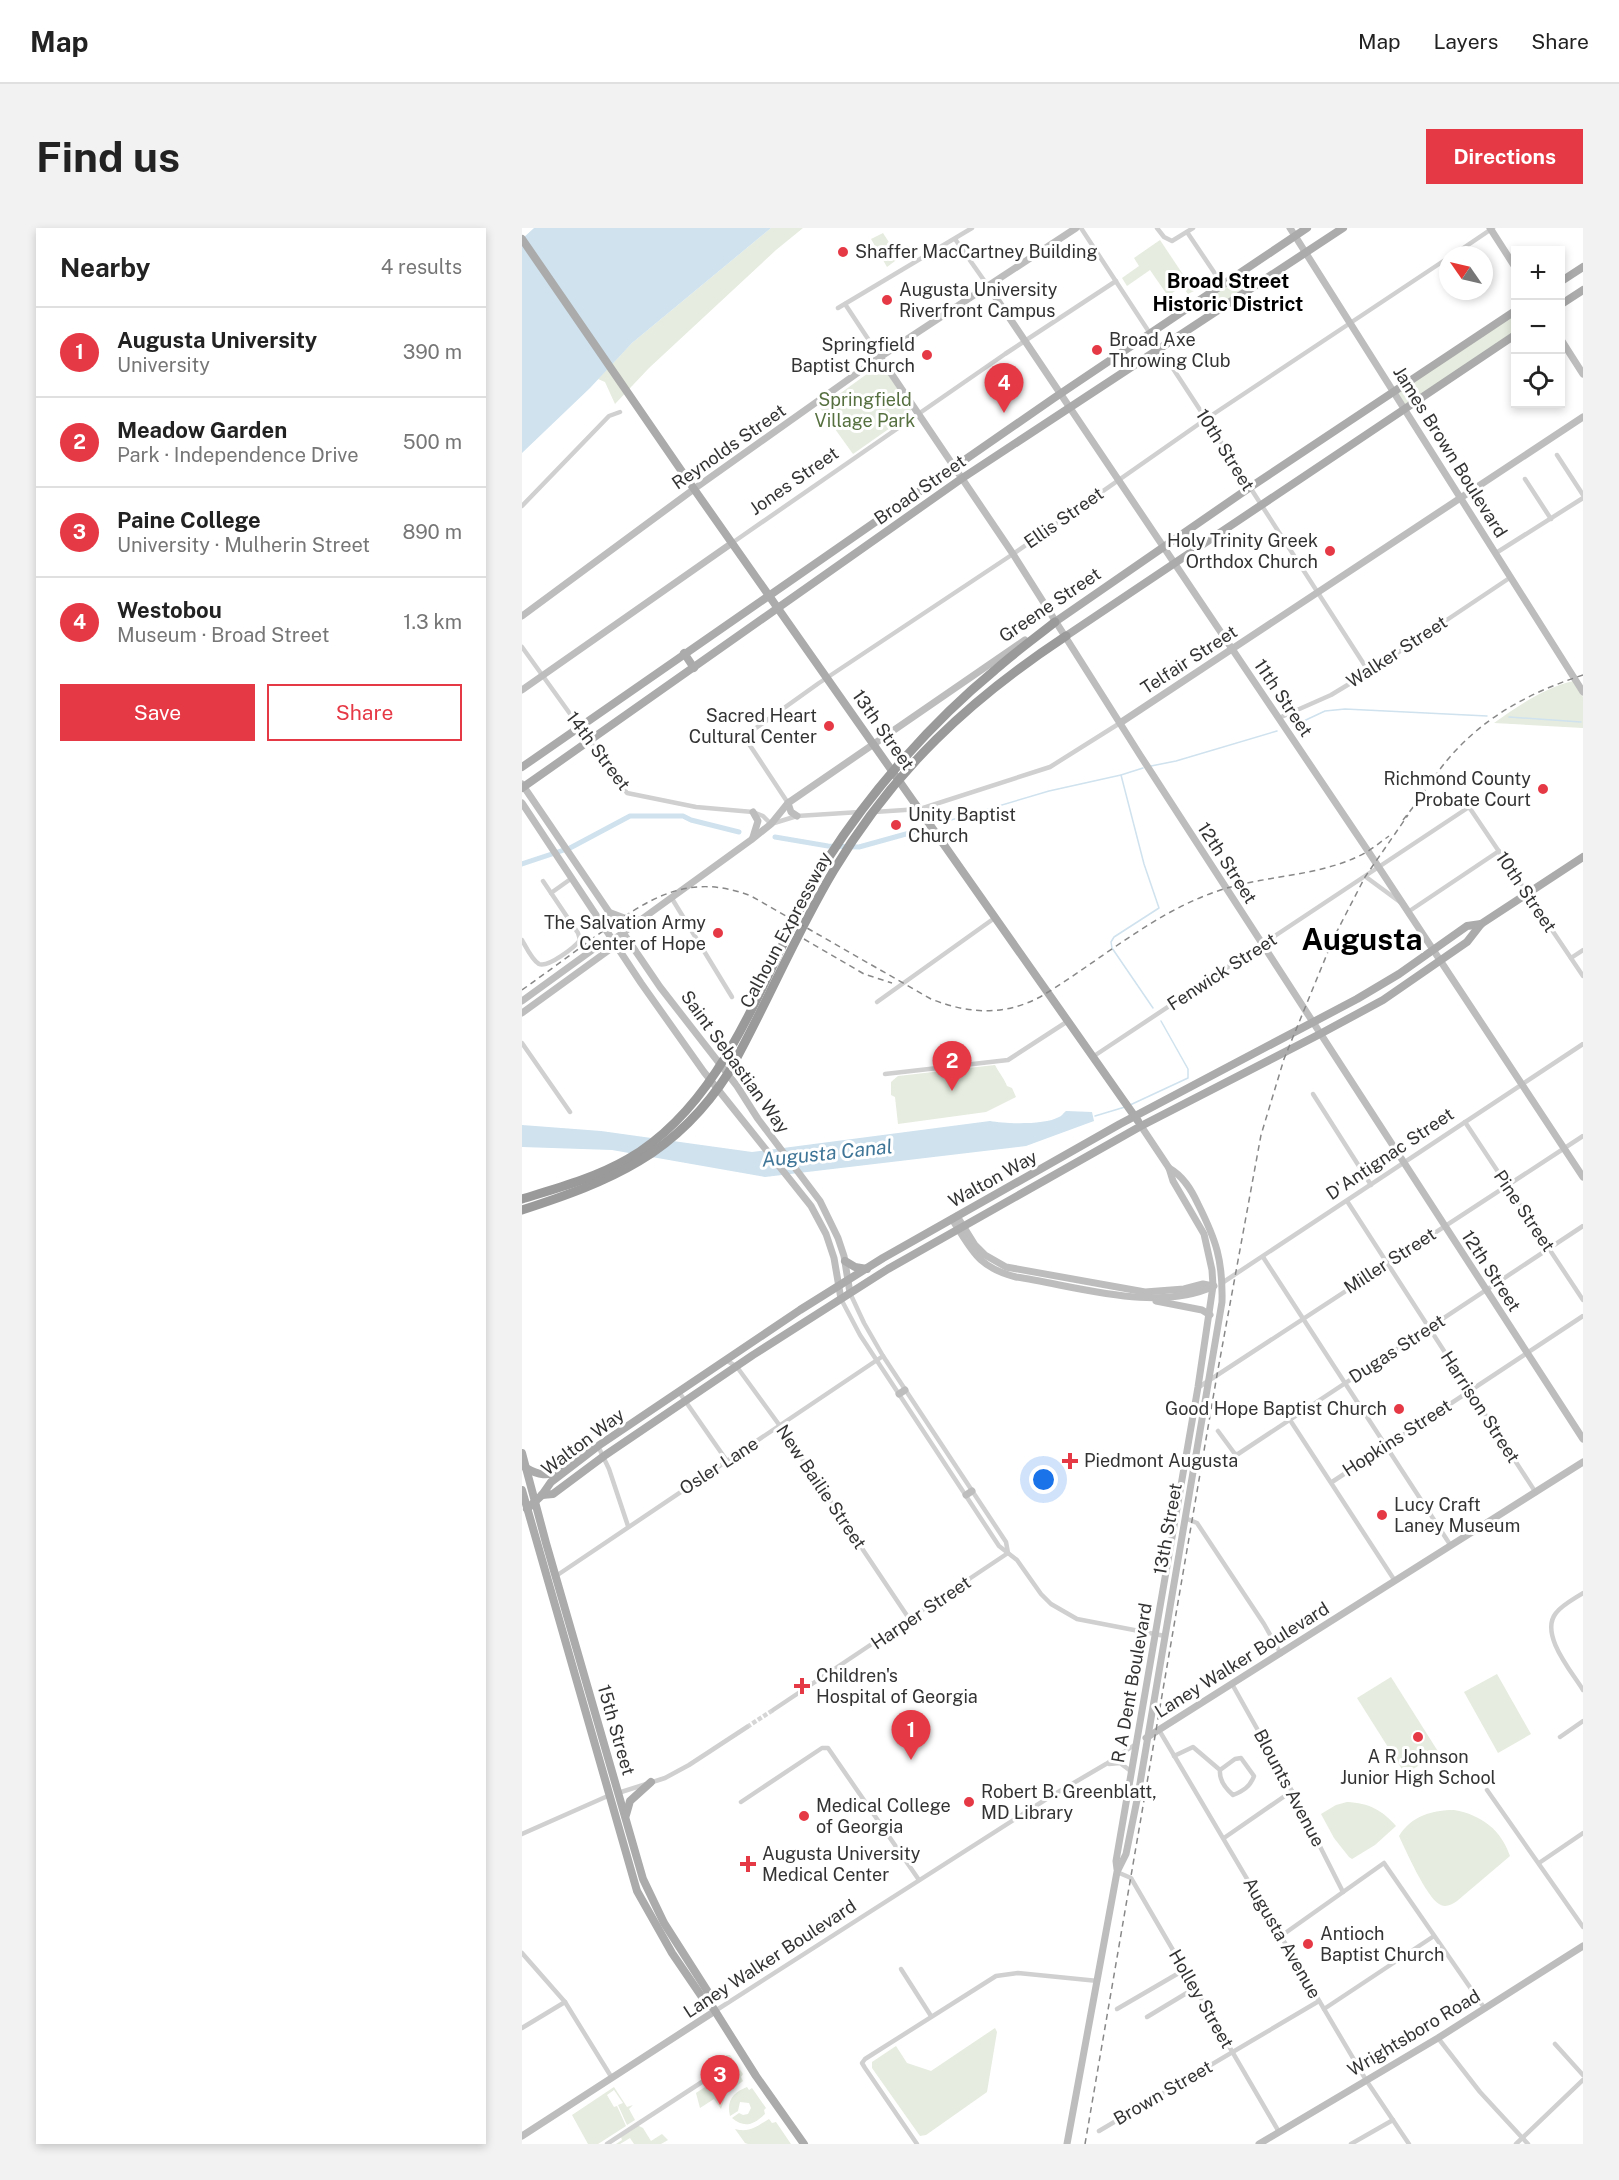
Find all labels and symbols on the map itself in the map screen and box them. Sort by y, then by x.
place label: Shaffer MacCartney Building [855,241,1098,262]
marker: Shaffer MacCartney Building [836,245,850,259]
north arrow [1439,246,1493,300]
district label: Broad Street Historic District [1153,269,1303,316]
place label: Augusta University Riverfront Campus [899,279,1058,321]
marker: Augusta University Riverfront Campus [880,293,894,307]
place label: Broad Axe Throwing Club [1109,329,1230,371]
place label: Springfield Baptist Church [791,334,915,376]
marker: Broad Axe Throwing Club [1090,343,1104,357]
marker: Springfield Baptist Church [920,348,934,362]
street label: James Brown Boulevard [1389,362,1512,541]
pin: 4 [984,364,1024,413]
park label: Springfield Village Park [815,389,915,431]
street label: Reynolds Street [668,400,790,494]
street label: 10th Street [1192,405,1259,495]
street label: Jones Street [745,442,842,519]
street label: Broad Street [870,450,969,529]
street label: Ellis Street [1020,483,1107,553]
place label: Holy Trinity Greek Orthdox Church [1167,530,1318,572]
marker: Holy Trinity Greek Orthdox Church [1323,544,1337,558]
street label: Greene Street [995,563,1104,646]
street label: Walker Street [1343,611,1451,692]
street label: Telfair Street [1137,621,1241,698]
street label: 11th Street [1250,655,1317,740]
street label: 13th Street [848,686,919,774]
place label: Sacred Heart Cultural Center [689,705,817,747]
street label: 14th Street [562,707,635,794]
marker: Sacred Heart Cultural Center [822,719,836,733]
place label: Richmond County Probate Court [1383,768,1531,810]
marker: Richmond County Probate Court [1536,782,1550,796]
place label: Unity Baptist Church [908,804,1016,846]
marker: Unity Baptist Church [889,818,903,832]
street label: 12th Street [1193,818,1261,907]
street label: 10th Street [1492,847,1561,936]
street label: Calhoun Expressway [736,848,836,1011]
place label: The Salvation Army Center of Hope [544,912,706,954]
district label: Augusta [1302,921,1422,957]
marker: The Salvation Army Center of Hope [711,926,725,940]
street label: Fenwick Street [1163,928,1280,1015]
street label: Saint Sebastian Way [677,986,794,1137]
pin: 2 [932,1042,972,1091]
street label: D'Antignac Street [1322,1103,1457,1204]
water label: Augusta Canal [760,1134,894,1172]
street label: Walton Way [945,1145,1041,1212]
street label: Pine Street [1490,1166,1559,1255]
street label: Miller Street [1340,1223,1439,1298]
street label: 12th Street [1457,1226,1525,1315]
street label: Dugas Street [1345,1310,1448,1387]
street label: Harrison Street [1437,1347,1524,1466]
street label: Hopkins Street [1338,1395,1455,1481]
place label: Good Hope Baptist Church [1165,1398,1387,1419]
marker: Good Hope Baptist Church [1392,1402,1406,1416]
street label: Walton Way [537,1403,628,1479]
street label: New Bailie Street [772,1421,871,1553]
street label: Osler Lane [675,1432,762,1499]
place label: Piedmont Augusta [1084,1450,1238,1471]
marker: Piedmont Augusta [1061,1452,1079,1470]
your location [1029,1465,1058,1494]
street label: 13th Street [1149,1481,1186,1577]
place label: Lucy Craft Laney Museum [1394,1494,1520,1536]
marker: Lucy Craft Laney Museum [1375,1508,1389,1522]
street label: Harper Street [867,1572,975,1654]
street label: Laney Walker Boulevard [1151,1597,1333,1722]
street label: R A Dent Boulevard [1107,1601,1156,1765]
place label: Children's Hospital of Georgia [816,1665,978,1707]
marker: Children's Hospital of Georgia [793,1677,811,1695]
street label: 15th Street [594,1682,639,1778]
pin: 1 [892,1710,930,1760]
street label: Blounts Avenue [1250,1725,1329,1850]
marker: A R Johnson Junior High School [1411,1730,1425,1744]
place label: A R Johnson Junior High School [1340,1746,1496,1788]
place label: Robert B. Greenblatt, MD Library [981,1781,1157,1823]
place label: Medical College of Georgia [816,1795,951,1837]
marker: Robert B. Greenblatt, MD Library [962,1795,976,1809]
marker: Medical College of Georgia [797,1809,811,1823]
place label: Augusta University Medical Center [762,1843,921,1885]
marker: Augusta University Medical Center [739,1855,757,1873]
street label: Augusta Avenue [1239,1873,1326,2002]
street label: Laney Walker Boulevard [680,1895,860,2022]
place label: Antioch Baptist Church [1320,1923,1444,1965]
marker: Antioch Baptist Church [1301,1937,1315,1951]
street label: Holley Street [1165,1946,1238,2052]
street label: Wrightsboro Road [1344,1985,1484,2080]
pin: 3 [700,2056,740,2105]
street label: Brown Street [1110,2056,1216,2129]

